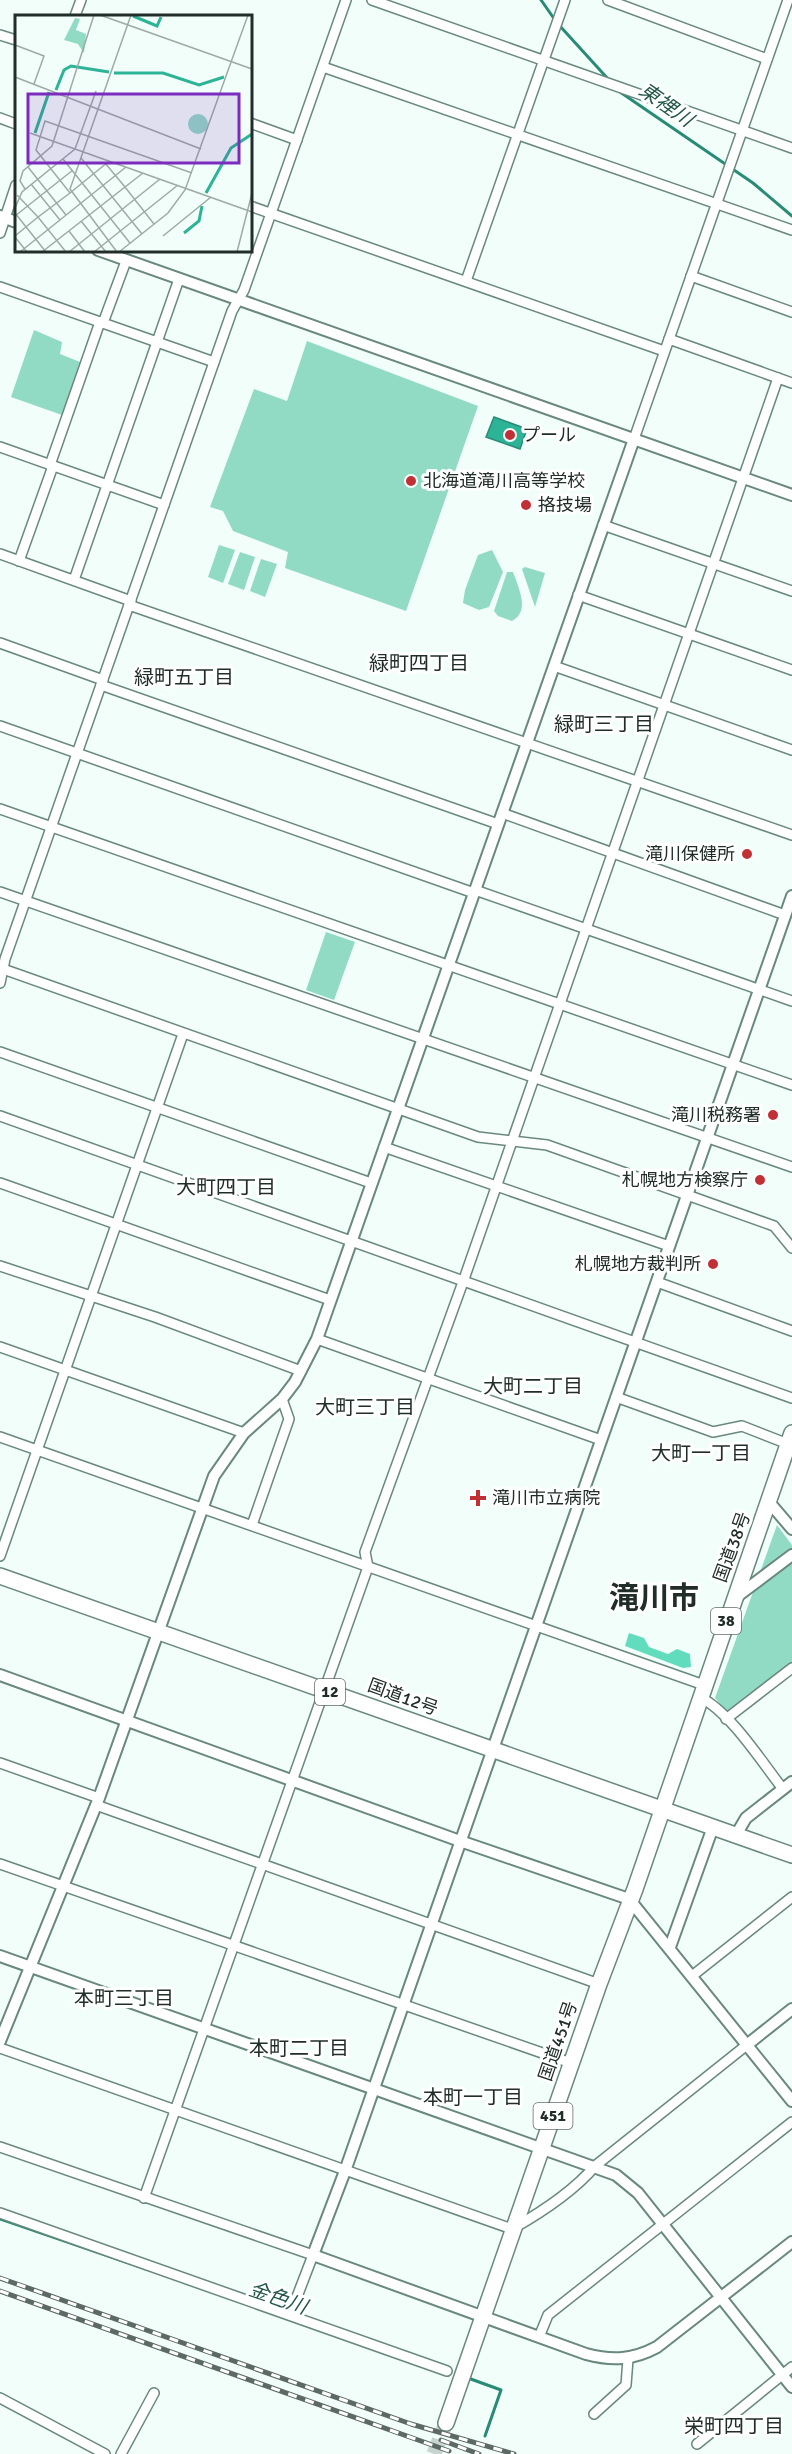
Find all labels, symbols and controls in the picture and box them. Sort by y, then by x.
inset map [15,15,252,252]
water label: 東裡川 [634,78,699,134]
place label: プール [522,424,576,446]
marker: プール [503,428,517,442]
place label: 北海道滝川高等学校 [423,470,585,492]
marker: 北海道滝川高等学校 [404,474,418,488]
place label: 挌技場 [538,494,592,516]
marker: 挌技場 [519,498,533,512]
district label: 緑町四丁目 [369,651,469,676]
district label: 緑町五丁目 [134,665,234,690]
district label: 緑町三丁目 [554,712,654,737]
place label: 滝川保健所 [645,843,735,865]
marker: 滝川保健所 [740,847,754,861]
place label: 滝川税務署 [671,1104,761,1126]
marker: 滝川税務署 [766,1108,780,1122]
place label: 札幌地方検察庁 [622,1169,748,1191]
marker: 札幌地方検察庁 [753,1173,767,1187]
district label: 大町四丁目 [176,1175,276,1200]
place label: 札幌地方裁判所 [575,1253,701,1275]
marker: 札幌地方裁判所 [706,1257,720,1271]
district label: 大町二丁目 [483,1374,583,1399]
district label: 大町三丁目 [315,1395,415,1420]
district label: 大町一丁目 [651,1441,751,1466]
place label: 滝川市立病院 [492,1487,600,1509]
marker: 滝川市立病院 [469,1489,487,1507]
street label: 国道38号 [709,1509,755,1585]
district label: 滝川市 [609,1580,699,1617]
road number: 38 [711,1608,741,1634]
street label: 国道12号 [365,1674,441,1720]
road number: 12 [315,1679,345,1705]
district label: 本町三丁目 [74,1986,174,2011]
street label: 国道451号 [534,1998,582,2084]
district label: 本町二丁目 [249,2036,349,2061]
district label: 本町一丁目 [423,2085,523,2110]
road number: 451 [534,2103,572,2129]
water label: 金色川 [246,2276,312,2320]
district label: 栄町四丁目 [684,2414,784,2439]

